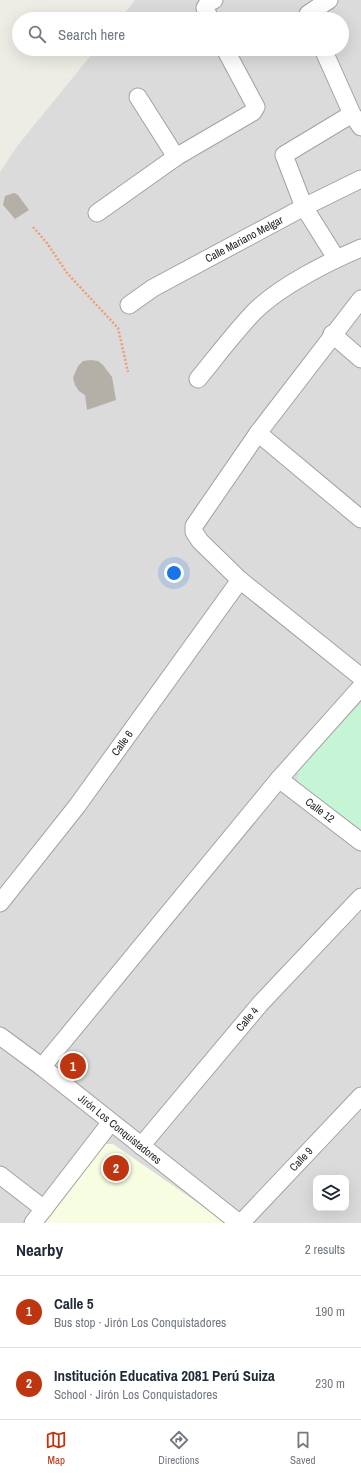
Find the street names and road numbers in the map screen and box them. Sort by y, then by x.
street label: Calle Mariano Melgar [203,213,285,265]
street label: Calle 6 [108,728,136,758]
street label: Calle 12 [303,794,337,826]
street label: Calle 4 [233,1004,261,1034]
street label: Jirón Los Conquistadores [75,1091,165,1167]
street label: Calle 9 [286,1144,316,1174]

